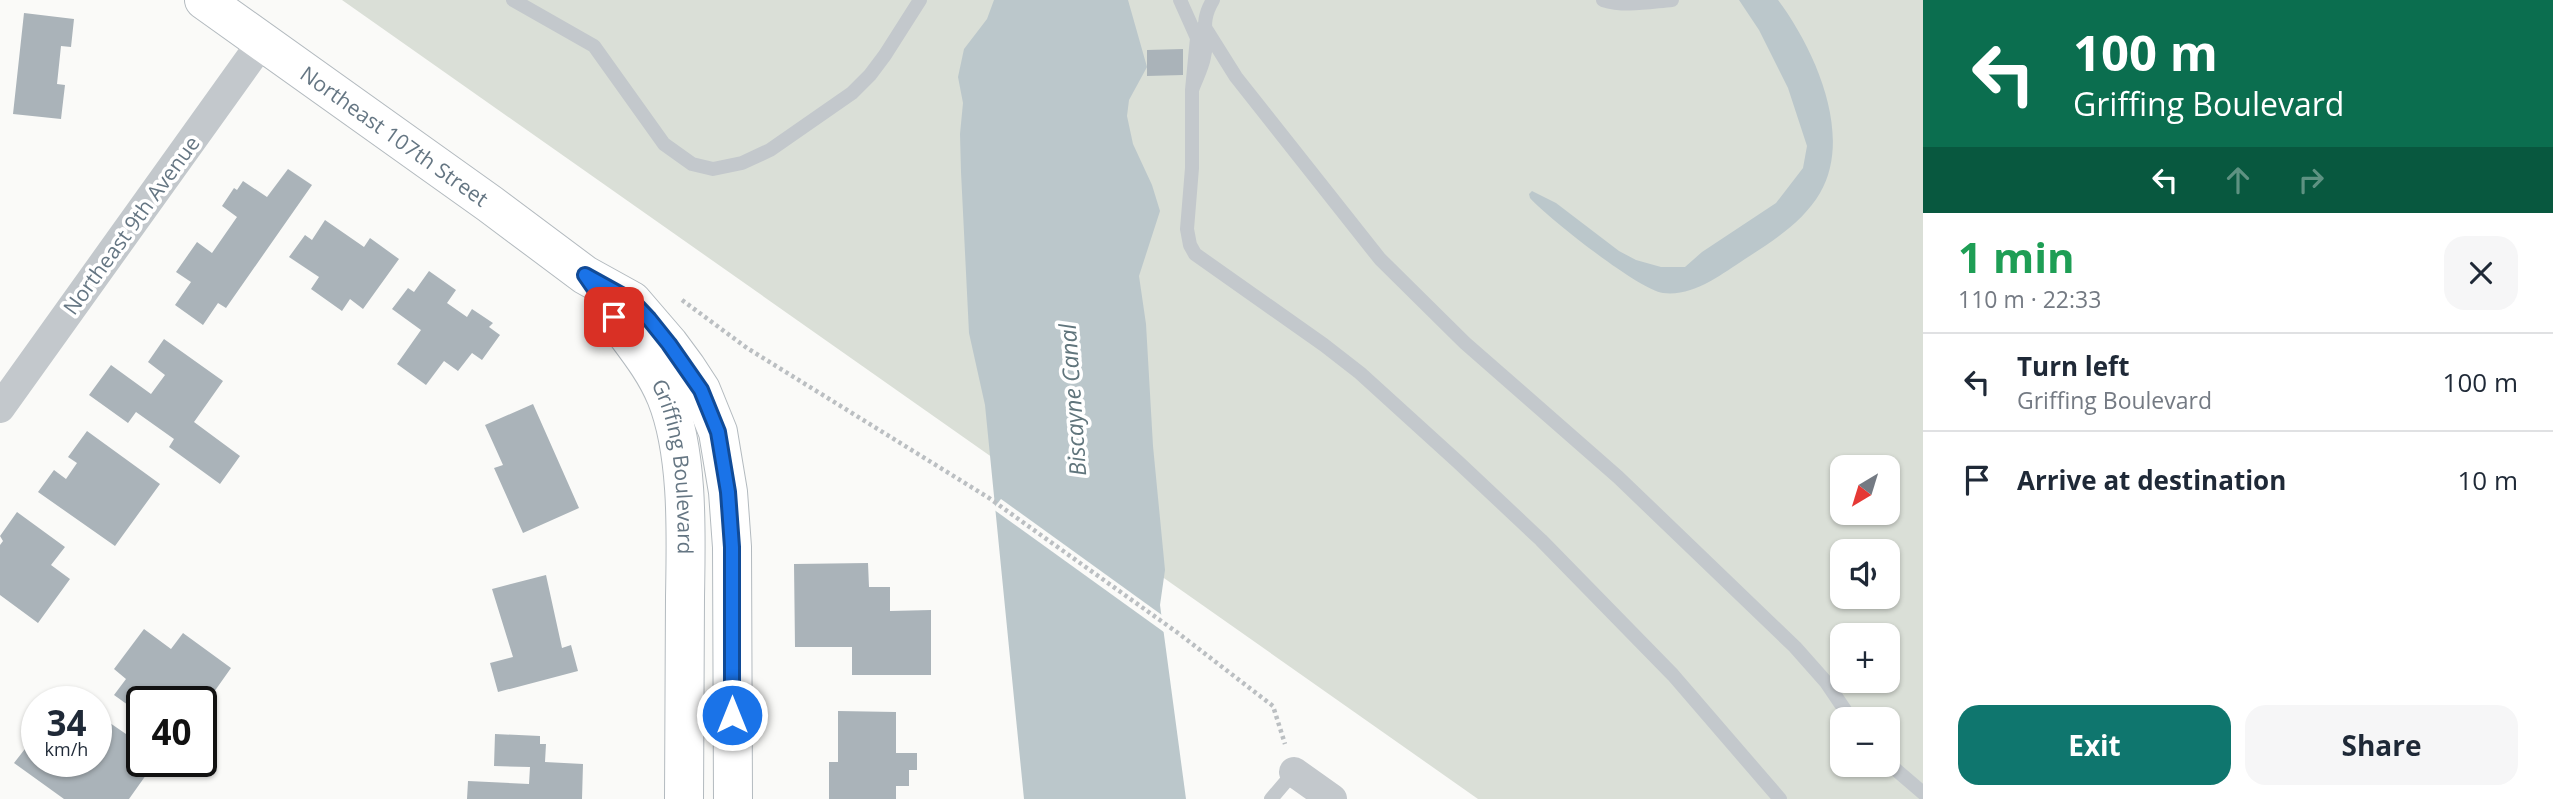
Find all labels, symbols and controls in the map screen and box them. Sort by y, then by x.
text: 100 m [2073,19,2218,85]
icon: left [1958,28,2049,119]
street label: Northeast 107th Street [295,59,494,212]
text: Griffing Boulevard [2073,82,2344,125]
street label: Northeast 9th Avenue [57,130,205,320]
icon: left [2146,161,2184,199]
icon: ahead [2219,161,2257,199]
icon: right [2292,161,2330,199]
text: 1 min [1958,228,2075,285]
button: close [2444,236,2518,310]
text: 110 m · 22:33 [1958,283,2101,315]
pin [584,287,644,347]
icon: arrive [595,298,633,336]
water label: Biscayne Canal [1051,321,1093,477]
text: Turn left [2017,348,2129,384]
icon: left [1958,363,1996,401]
text: 100 m [2443,364,2518,400]
street label: Griffing Boulevard [646,374,700,555]
text: Griffing Boulevard [2017,384,2212,416]
north arrow [1830,455,1900,525]
map controls [1830,455,1900,777]
icon: arrive [1958,461,1996,499]
text: Arrive at destination [2017,462,2286,498]
text: 10 m [2457,462,2518,498]
button: sound [1830,539,1900,609]
button: + [1830,623,1900,693]
position arrow [695,678,769,752]
speed limit sign: 40 [126,686,217,777]
text: 34 [46,699,87,746]
button: Exit [1958,705,2231,785]
button: Share [2245,705,2518,785]
button: − [1830,707,1900,777]
text: km/h [45,737,88,761]

